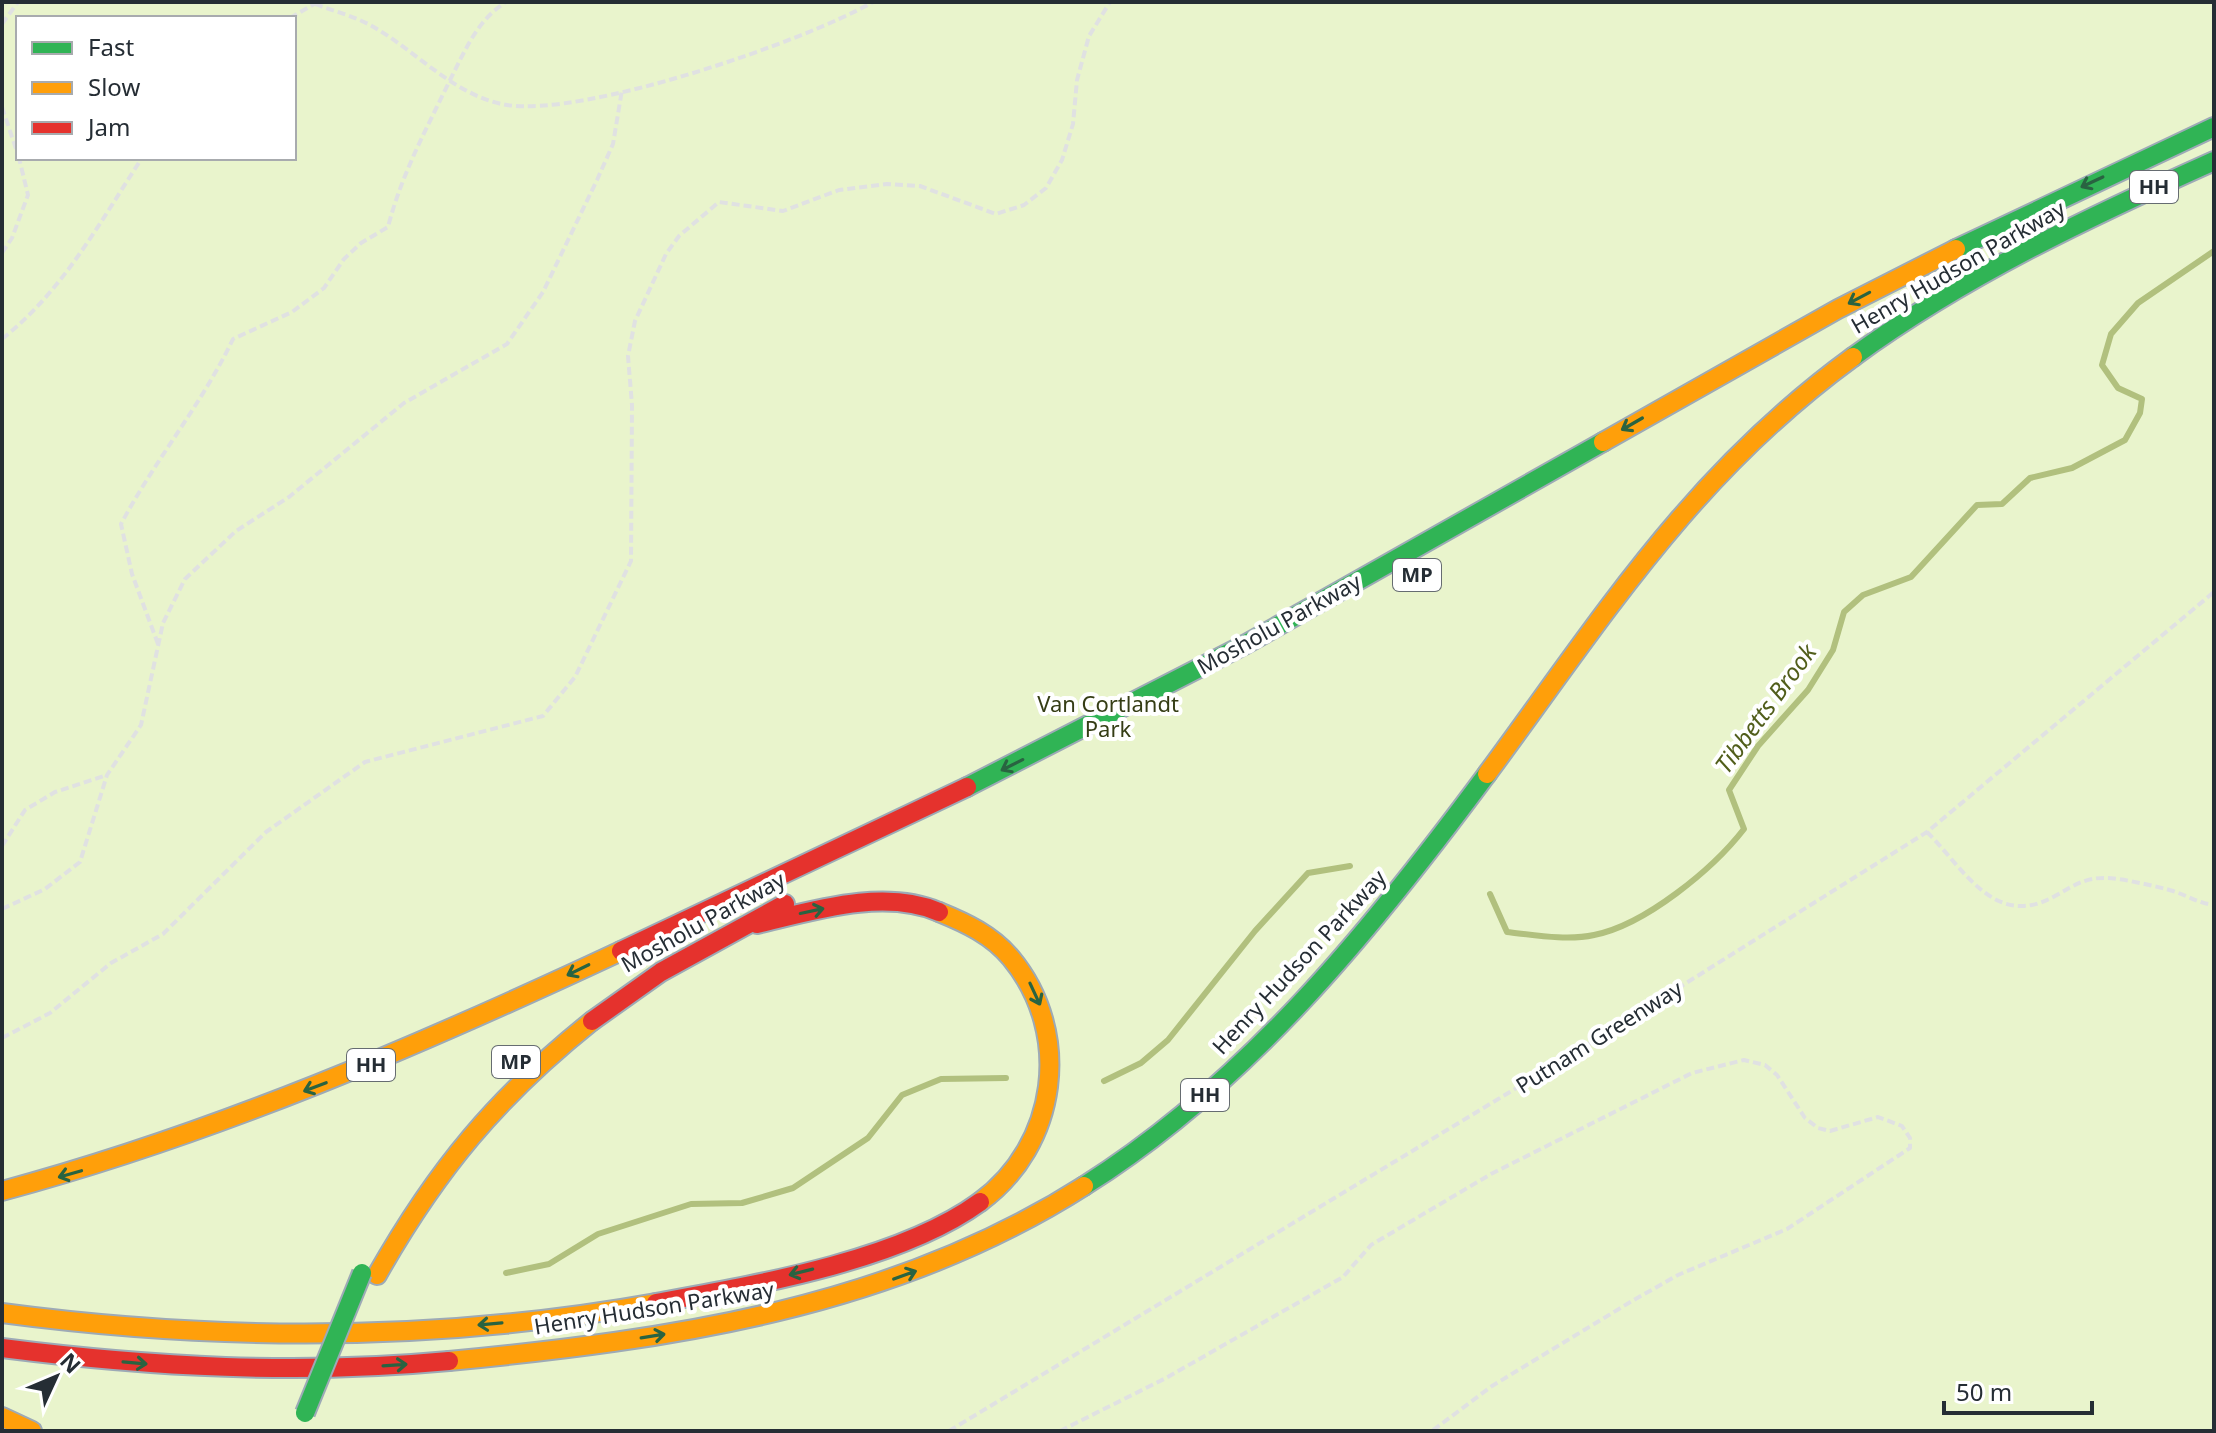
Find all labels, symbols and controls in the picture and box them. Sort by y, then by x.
legend [16,16,296,160]
text: Fast [88,30,134,63]
text: Slow [88,70,140,103]
text: Jam [86,110,130,143]
road number: HH [2130,171,2178,203]
one-way arrow [2080,175,2104,190]
street label: Henry Hudson Parkway [1845,192,2071,340]
one-way arrow [1848,290,1871,306]
one-way arrow [1621,416,1644,432]
road number: MP [1393,559,1441,591]
street label: Mosholu Parkway [1191,565,1367,681]
water label: Tibbetts Brook [1706,636,1824,780]
park label: Van Cortlandt Park [1037,688,1179,743]
one-way arrow [1000,758,1024,774]
street label: Henry Hudson Parkway [1205,862,1392,1060]
street label: Mosholu Parkway [615,863,791,979]
one-way arrow [799,903,824,918]
one-way arrow [566,963,590,978]
street label: Putnam Greenway [1510,972,1688,1099]
one-way arrow [1028,981,1043,1005]
road number: MP [492,1046,540,1078]
road number: HH [347,1049,395,1081]
road number: HH [1181,1079,1229,1111]
one-way arrow [303,1081,328,1096]
one-way arrow [58,1167,84,1182]
one-way arrow [788,1265,814,1280]
one-way arrow [893,1267,917,1281]
street label: Henry Hudson Parkway [532,1273,777,1341]
one-way arrow [477,1317,504,1332]
one-way arrow [640,1328,665,1343]
north arrow [16,1337,96,1417]
text: N [54,1346,88,1379]
one-way arrow [121,1355,148,1370]
one-way arrow [381,1357,408,1372]
scale bar [1944,1365,2092,1415]
text: 50 m [1956,1375,2012,1408]

